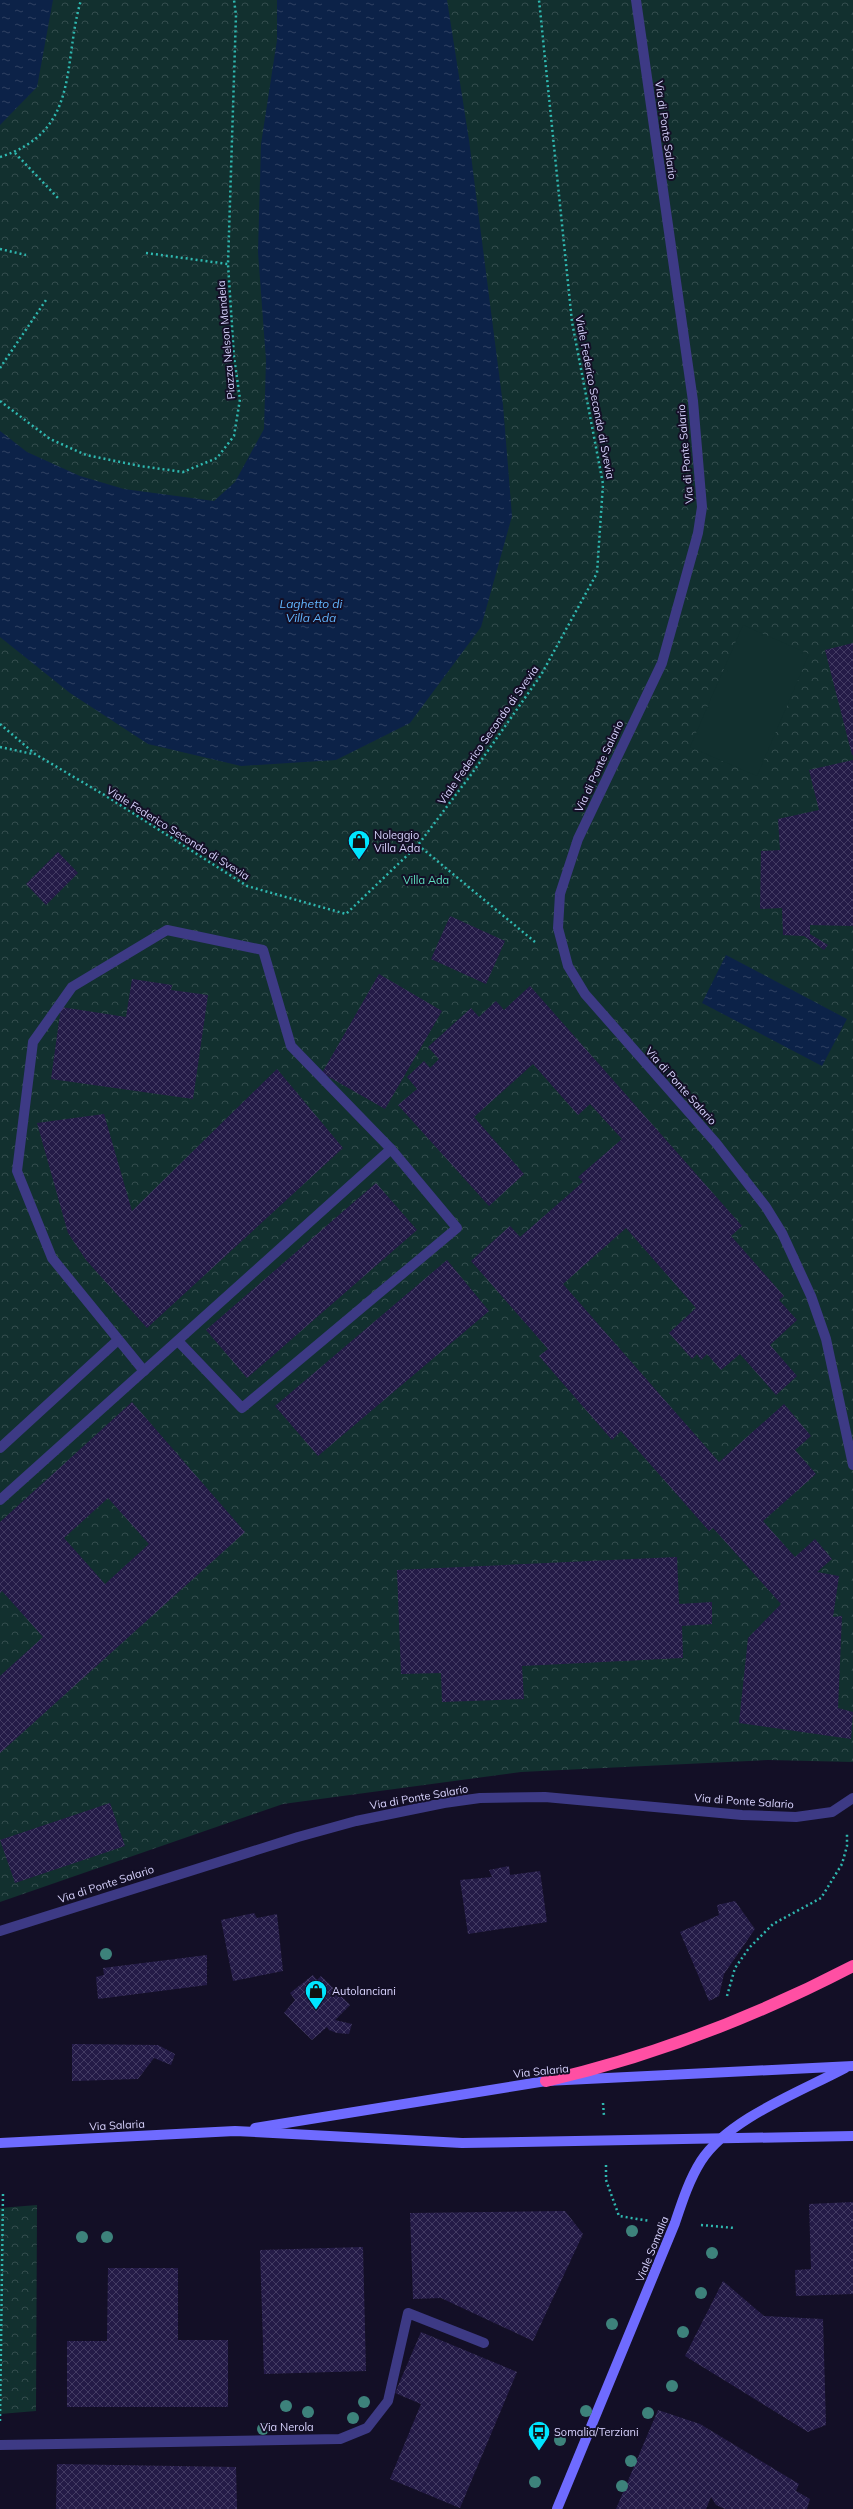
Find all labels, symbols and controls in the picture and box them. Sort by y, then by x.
street label: Via di Ponte Salario [652,80,680,180]
street label: Piazza Nelson Mandela [214,280,238,400]
street label: Viale Federico Secondo di Svevia [572,314,618,480]
street label: Via di Ponte Salario [674,404,696,504]
water label: Laghetto di Villa Ada [280,596,343,625]
street label: Viale Federico Secondo di Svevia [435,663,541,807]
street label: Via di Ponte Salario [572,718,626,814]
street label: Viale Federico Secondo di Svevia [104,783,252,883]
shop icon: Noleggio Villa Ada [346,828,372,861]
place label: Noleggio Villa Ada [374,828,420,855]
park label: Villa Ada [403,873,449,887]
street label: Via di Ponte Salario [642,1044,720,1128]
street label: Via di Ponte Salario [369,1781,469,1813]
street label: Via di Ponte Salario [694,1791,794,1811]
street label: Via di Ponte Salario [56,1862,156,1906]
shop icon: Autolanciani [303,1978,329,2011]
place label: Autolanciani [332,1984,396,1998]
street label: Via Salaria [513,2061,569,2081]
street label: Via Salaria [89,2117,145,2133]
street label: Viale Somalia [632,2214,672,2284]
bus stop icon: Somalia/Terziani [526,2419,552,2452]
street label: Via Nerola [260,2420,314,2434]
place label: Somalia/Terziani [554,2425,639,2439]

